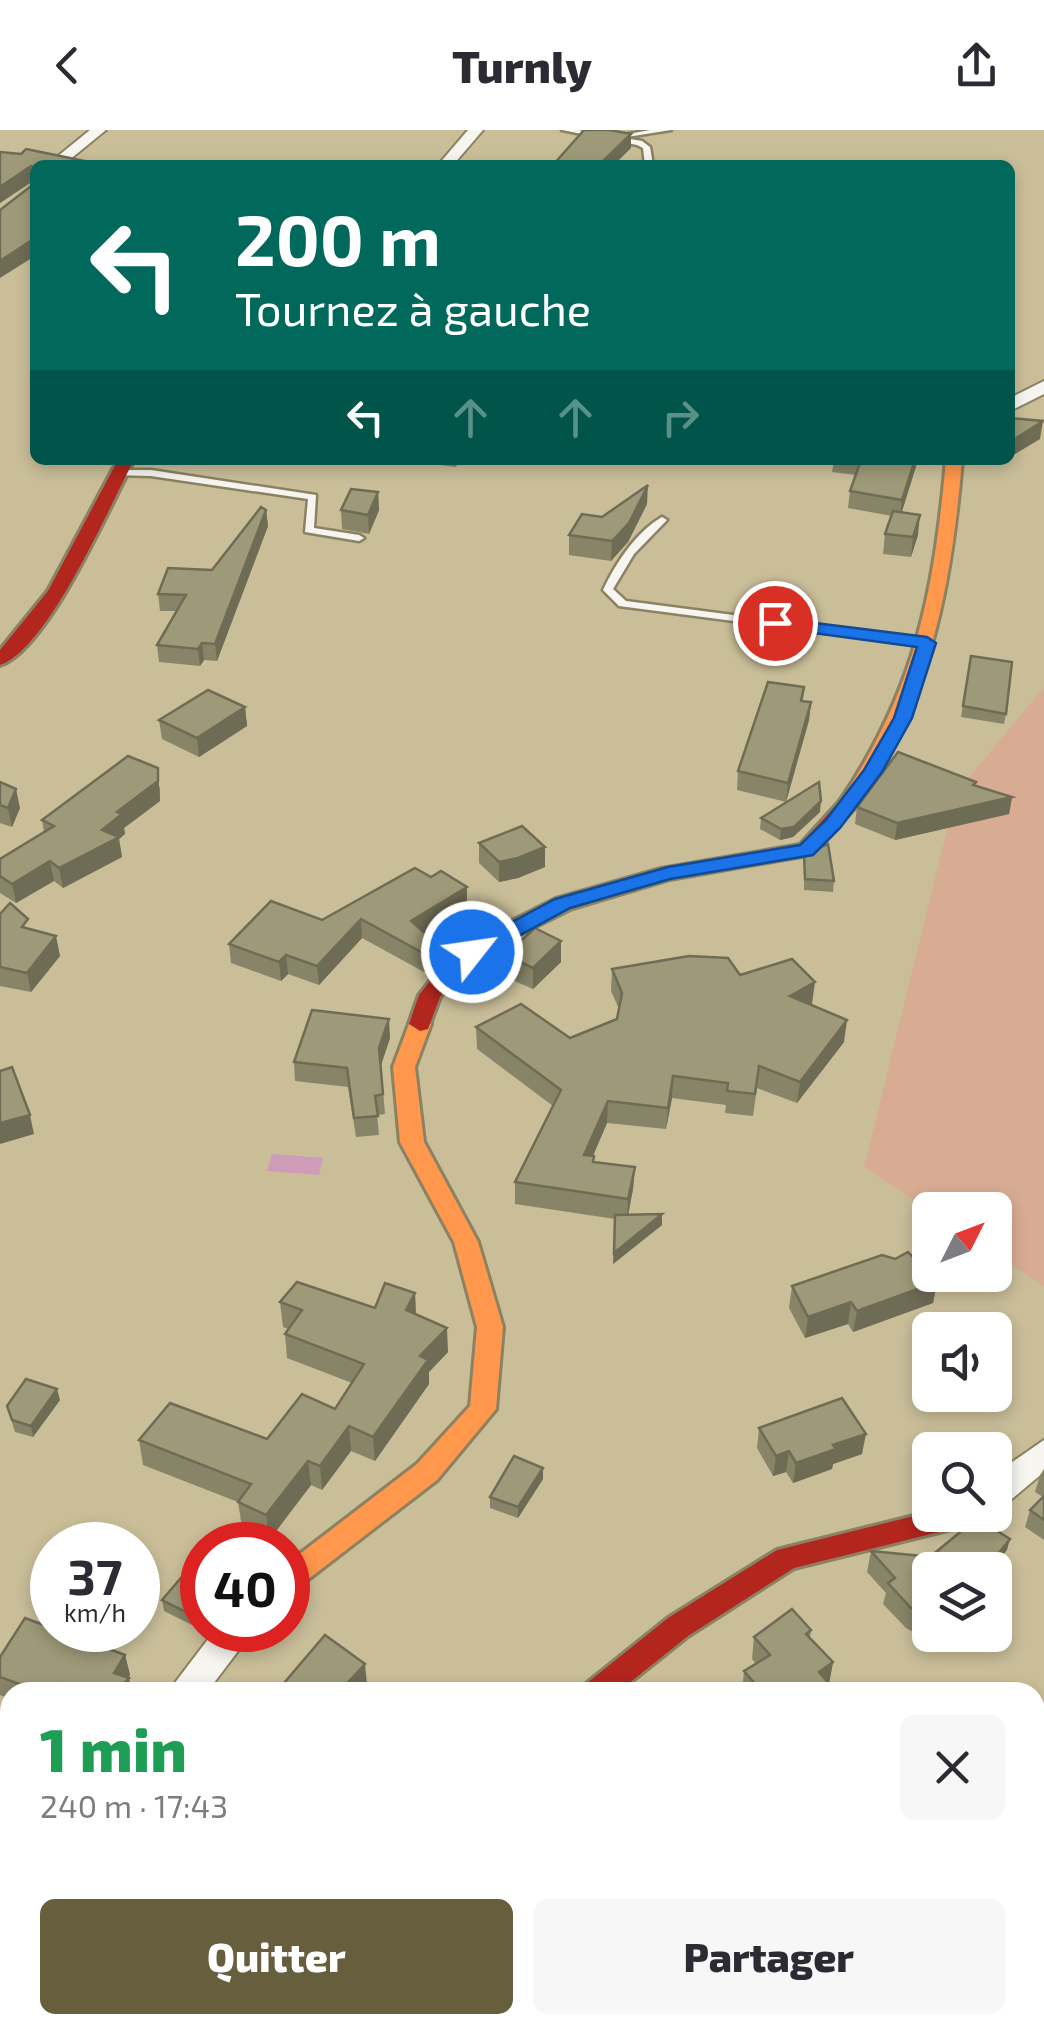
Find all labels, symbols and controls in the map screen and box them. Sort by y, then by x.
icon: back [40,38,95,93]
text: Turnly [452,38,592,92]
icon: share [949,38,1004,93]
text: 200 m [235,196,441,280]
icon: left [70,200,200,330]
text: Tournez à gauche [235,281,591,335]
icon: left [338,390,393,445]
icon: ahead [443,390,498,445]
icon: ahead [548,390,603,445]
icon: right [653,390,708,445]
pin [733,581,818,666]
icon: arrive [748,596,803,651]
position arrow [420,900,524,1004]
north arrow [912,1192,1012,1292]
map controls [912,1192,1012,1652]
button: sound [912,1312,1012,1412]
button: search [912,1432,1012,1532]
speed limit sign: 40 [180,1522,310,1652]
text: 37 [68,1545,122,1605]
button: layers [912,1552,1012,1652]
text: km/h [64,1597,126,1627]
text: 1 min [40,1712,187,1784]
button: close [900,1715,1005,1820]
text: 240 m · 17:43 [40,1786,228,1824]
button: Quitter [40,1899,513,2014]
button: Partager [533,1899,1005,2014]

